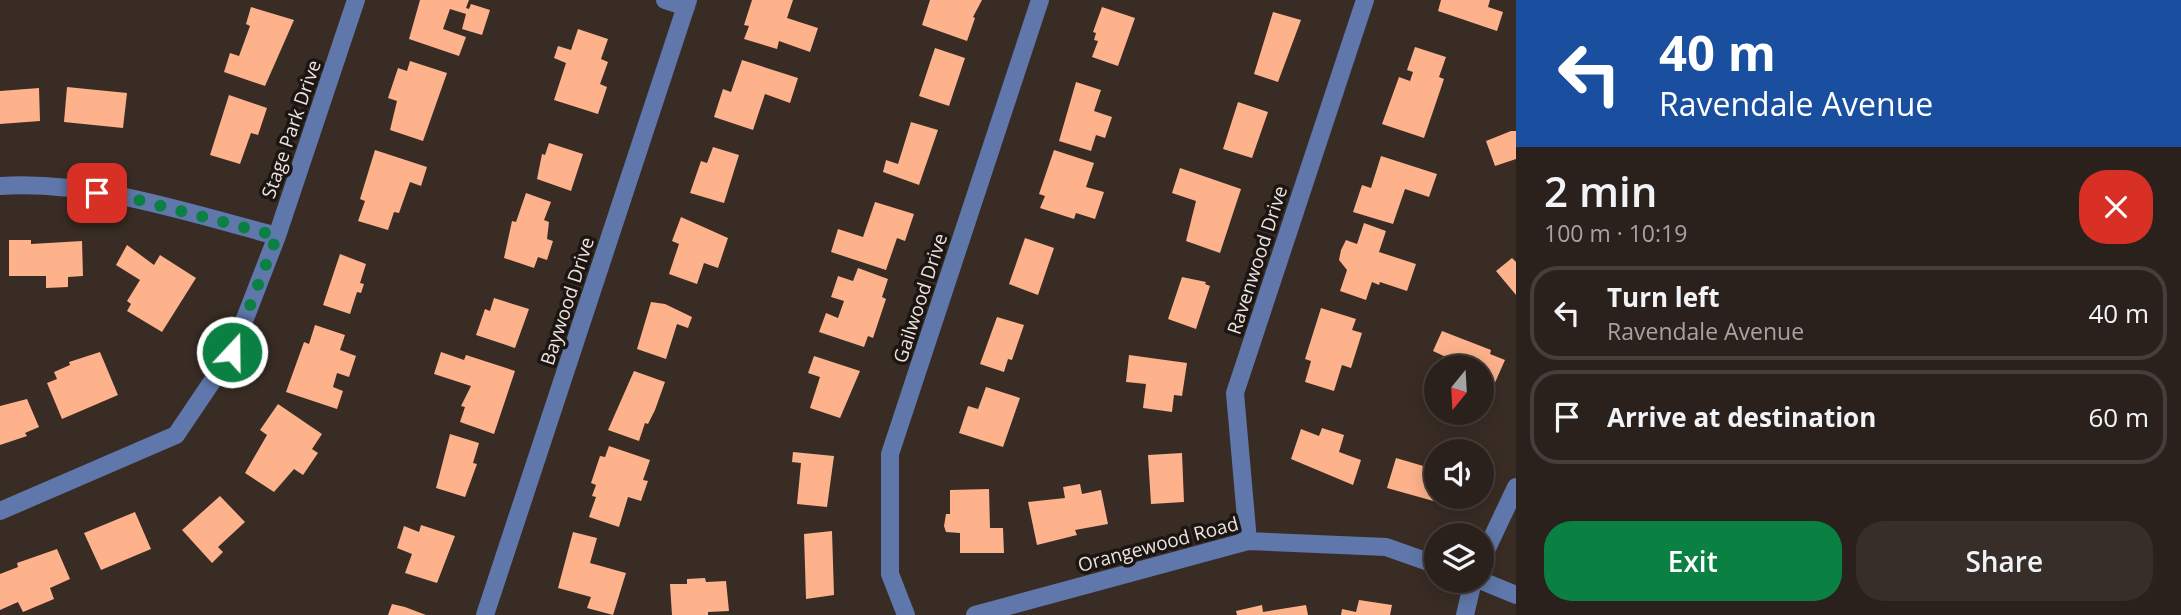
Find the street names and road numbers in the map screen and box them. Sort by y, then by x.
street label: Stage Park Drive [255,56,327,202]
street label: Ravenwood Drive [1221,182,1293,338]
street label: Gailwood Drive [887,230,953,366]
street label: Baywood Drive [534,234,600,368]
street label: Orangewood Road [1075,510,1241,578]

